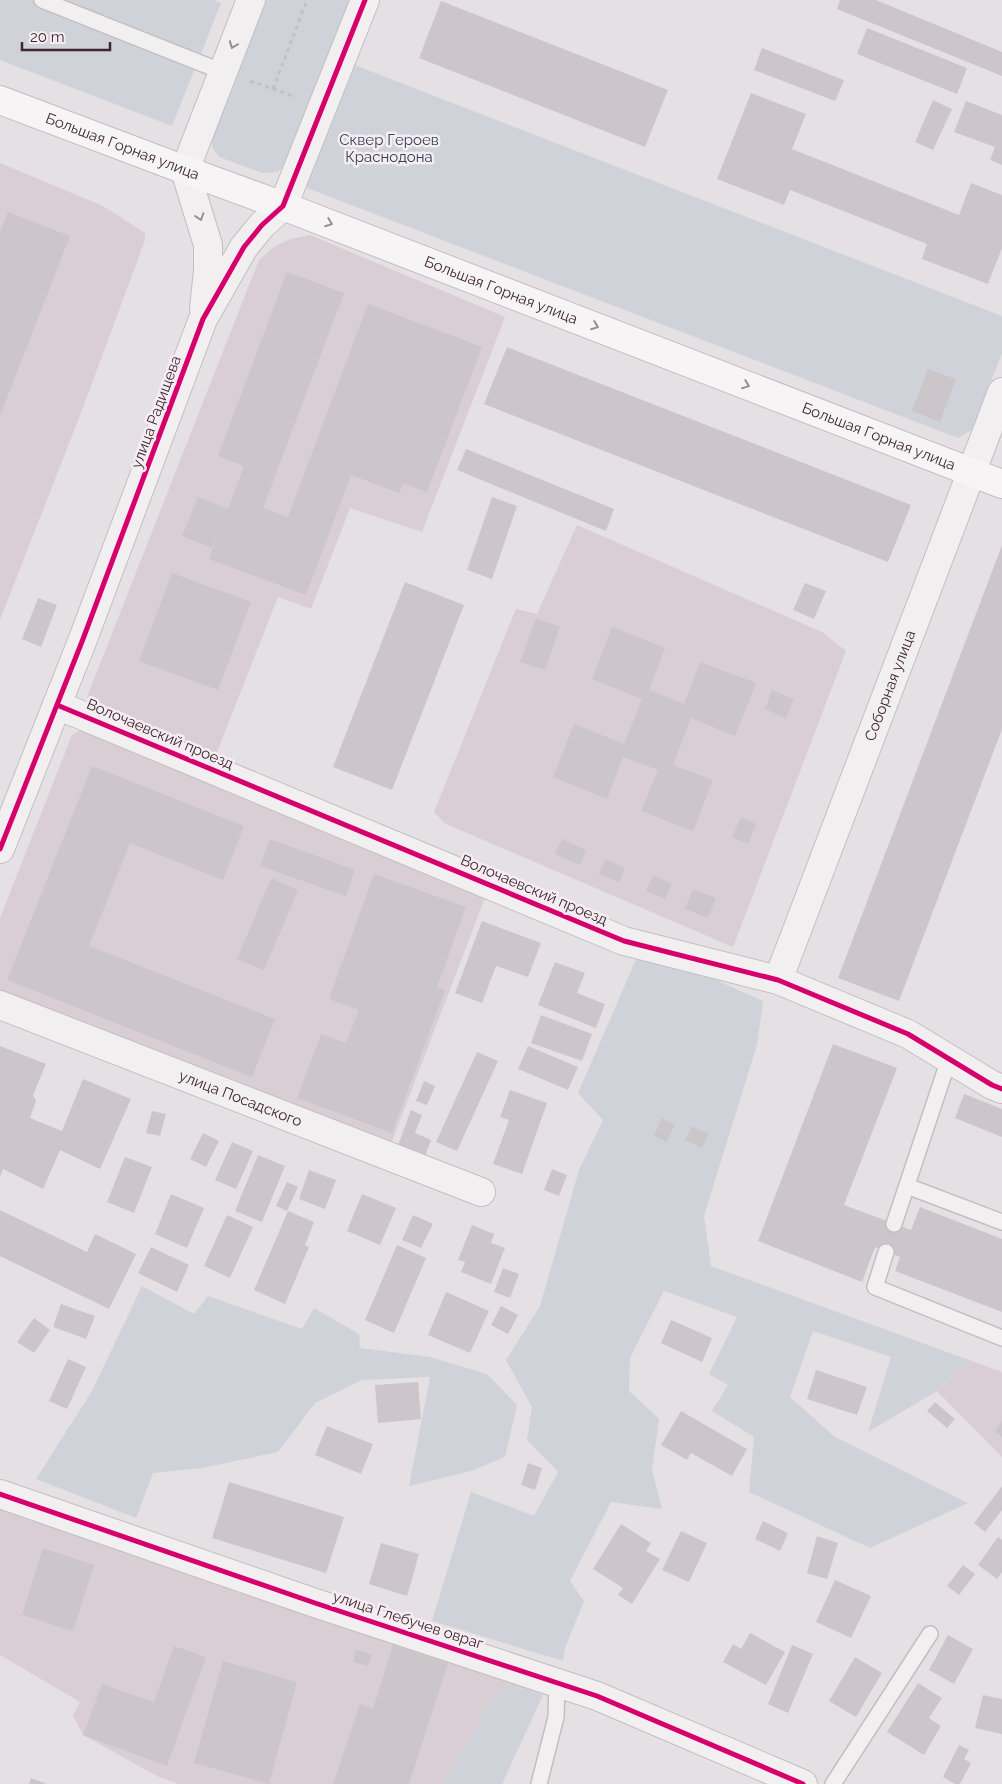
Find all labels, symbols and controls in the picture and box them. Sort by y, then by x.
scale bar [22,20,110,52]
text: 20 m [30,28,65,46]
one-way arrow [229,41,239,49]
street label: Большая Горная улица [43,109,202,184]
park label: Сквер Героев Краснодона [339,131,439,166]
one-way arrow [194,212,204,220]
one-way arrow [324,217,333,227]
street label: Большая Горная улица [422,253,580,328]
one-way arrow [590,320,598,330]
street label: улица Радищева [127,353,185,471]
one-way arrow [741,379,750,389]
street label: Большая Горная улица [800,399,958,474]
street label: Соборная улица [861,628,919,744]
street label: Волочаевский проезд [84,695,236,773]
street label: Волочаевский проезд [458,851,610,929]
street label: улица Посадского [176,1066,305,1131]
street label: улица Глебучев овраг [330,1587,486,1653]

